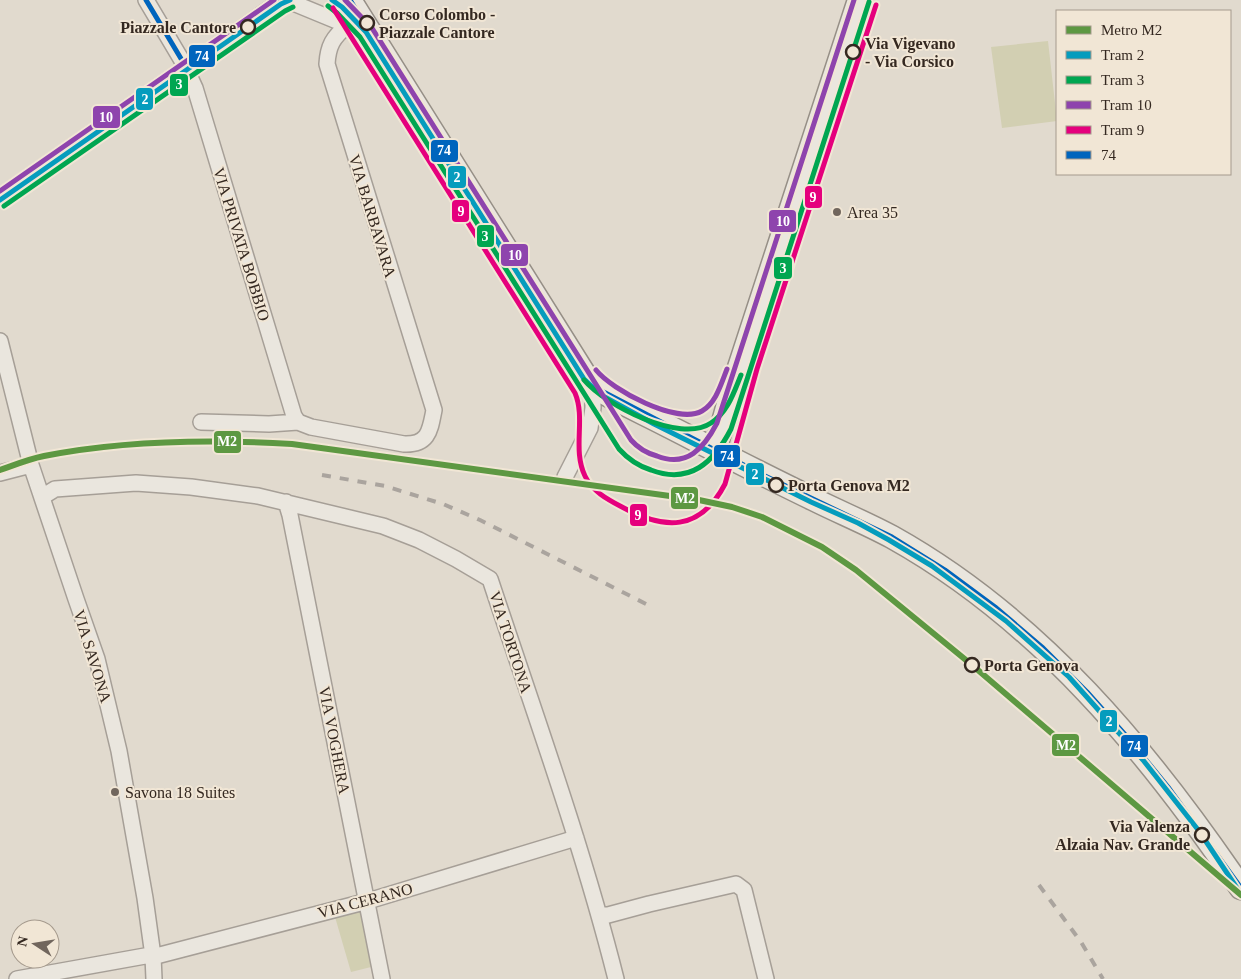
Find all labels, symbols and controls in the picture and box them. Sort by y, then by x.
place label: Corso Colombo - Piazzale Cantore [379,6,495,41]
legend [1056,10,1231,175]
marker: Corso Colombo - Piazzale Cantore [359,15,375,31]
place label: Piazzale Cantore [120,19,236,36]
marker: Piazzale Cantore [240,19,256,35]
text: Metro M2 [1101,22,1162,38]
place label: Via Vigevano - Via Corsico [865,35,956,70]
line badge: 74 [188,44,216,68]
marker: Via Vigevano - Via Corsico [845,44,861,60]
text: Tram 2 [1101,47,1144,63]
text: 74 [195,49,209,64]
text: Tram 3 [1101,72,1144,88]
line badge: 3 [169,73,189,97]
text: 3 [176,77,183,92]
line badge: 2 [135,87,154,111]
text: 2 [142,92,149,107]
text: Tram 10 [1101,97,1152,113]
line badge: 10 [92,105,121,129]
text: 10 [99,110,113,125]
text: Tram 9 [1101,122,1144,138]
line badge: 74 [430,139,459,163]
text: 74 [437,143,451,158]
text: 74 [1101,147,1117,163]
street label: VIA BARBAVARA [346,153,399,280]
street label: VIA PRIVATA BOBBIO [210,165,273,323]
line badge: 2 [447,165,467,189]
text: 2 [454,170,461,185]
line badge: 9 [804,185,823,209]
text: 9 [810,190,817,205]
line badge: 9 [451,199,470,223]
text: 9 [458,204,465,219]
place label: Area 35 [847,204,898,221]
marker: Area 35 [831,206,843,218]
line badge: 10 [768,209,797,233]
text: 10 [776,214,790,229]
line badge: 3 [476,224,495,248]
text: 3 [482,229,489,244]
line badge: 10 [500,243,529,267]
text: 10 [508,248,522,263]
line badge: 3 [773,256,793,280]
text: 3 [780,261,787,276]
line badge: M2 [213,430,242,454]
text: M2 [217,434,237,449]
line badge: 74 [713,444,741,468]
text: 74 [720,449,734,464]
line badge: 2 [745,462,765,486]
text: 2 [752,467,759,482]
marker: Porta Genova M2 [768,477,784,493]
place label: Porta Genova M2 [788,477,910,494]
line badge: M2 [670,486,699,510]
text: M2 [675,491,695,506]
line badge: 9 [629,503,648,527]
text: 9 [635,508,642,523]
street label: VIA TORTONA [486,589,535,696]
street label: VIA SAVONA [70,608,115,705]
marker: Porta Genova [964,657,980,673]
place label: Porta Genova [984,657,1079,674]
street label: VIA VOGHERA [316,685,353,796]
line badge: 2 [1099,709,1118,733]
text: 2 [1106,714,1113,729]
line badge: M2 [1051,733,1080,757]
line badge: 74 [1120,734,1149,758]
text: M2 [1056,738,1076,753]
text: 74 [1127,739,1141,754]
place label: Savona 18 Suites [125,784,235,801]
marker: Savona 18 Suites [109,786,121,798]
place label: Via Valenza Alzaia Nav. Grande [1055,818,1190,853]
marker: Via Valenza Alzaia Nav. Grande [1194,827,1210,843]
street label: VIA CERANO [316,880,414,921]
north arrow [10,919,60,969]
text: N [14,935,31,948]

